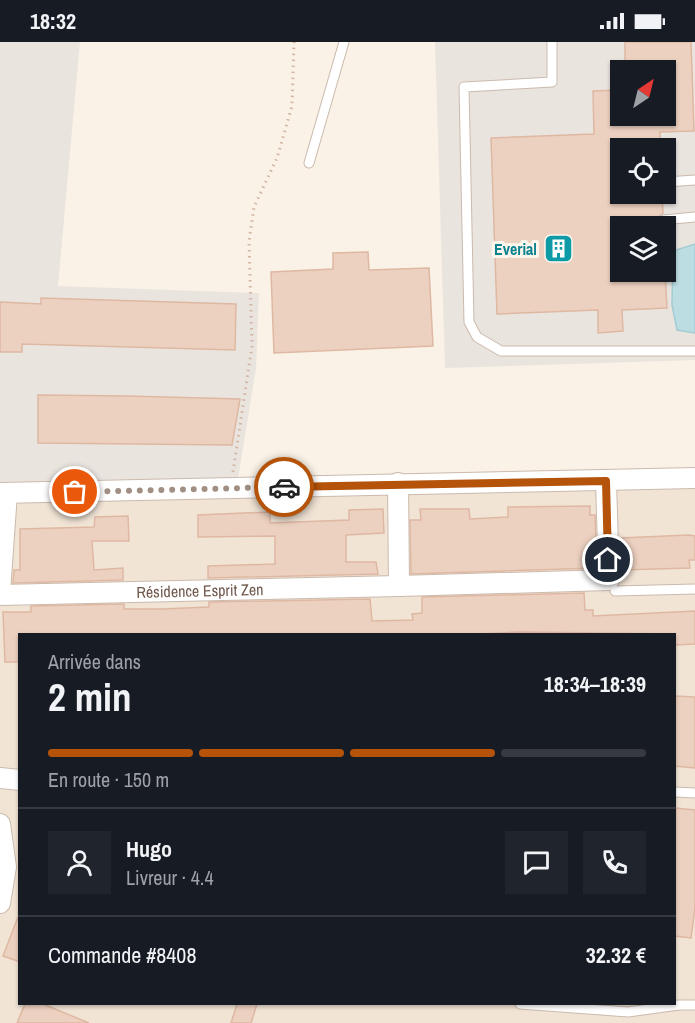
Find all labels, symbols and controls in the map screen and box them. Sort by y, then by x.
text: 18:32 [30,6,76,36]
north arrow [610,60,676,126]
map controls [610,60,676,282]
button: locate [610,138,676,204]
button: layers [610,216,676,282]
building icon: Everial [542,233,574,265]
place label: Everial [494,238,537,260]
courier [254,457,314,517]
pin [49,466,100,517]
icon: car [268,471,301,504]
icon: bag [58,475,91,508]
pin [582,534,633,585]
icon: home [591,543,624,576]
street label: Résidence Esprit Zen [136,578,264,603]
text: Arrivée dans [48,648,141,675]
text: 18:34–18:39 [544,669,646,699]
text: 2 min [48,671,132,723]
text: En route · 150 m [48,766,169,793]
button: person [48,831,111,894]
button: chat [505,831,568,894]
button: phone [583,831,646,894]
text: Hugo [126,834,172,864]
text: Livreur · 4.4 [126,864,214,891]
text: Commande #8408 [48,940,196,970]
text: 32.32 € [586,940,646,970]

